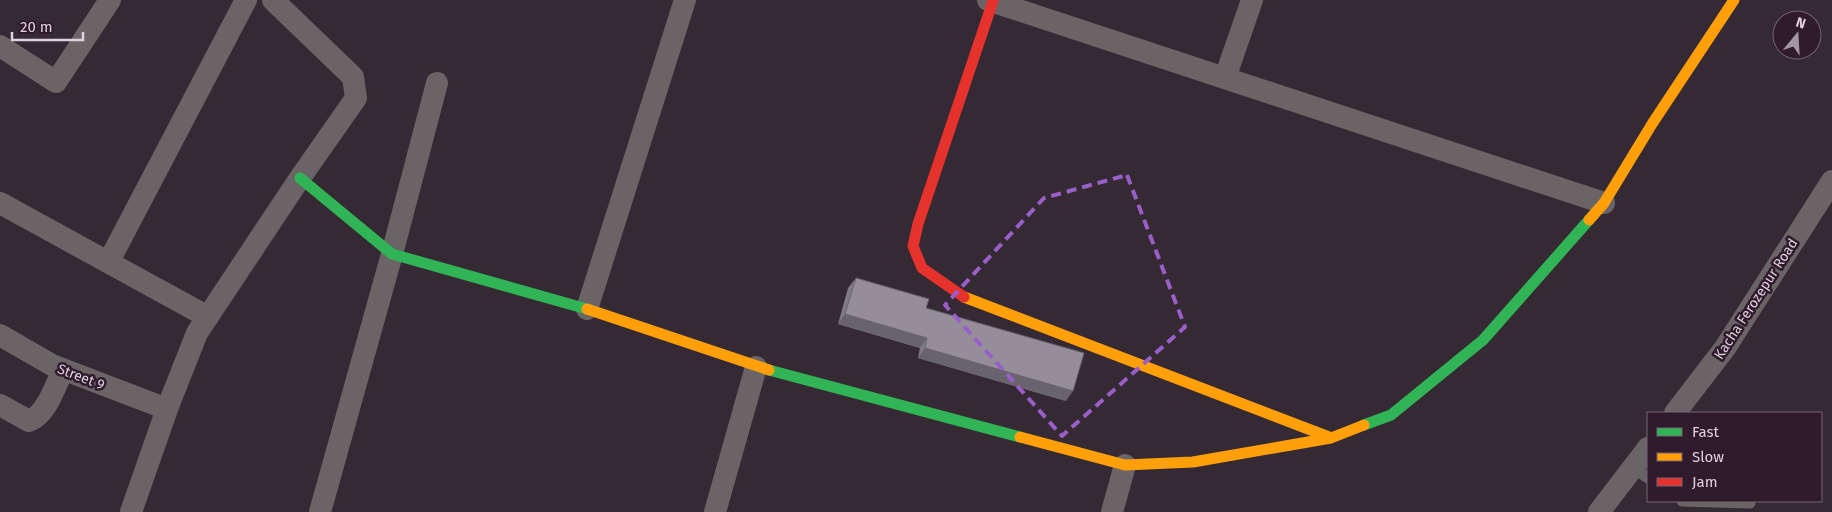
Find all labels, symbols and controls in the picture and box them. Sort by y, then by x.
scale bar [12,10,84,42]
north arrow [1772,10,1822,60]
text: N [1794,14,1808,33]
text: 20 m [20,18,53,36]
street label: Kacha Ferozepur Road [1711,235,1801,363]
street label: Street 9 [55,360,107,394]
legend [1647,412,1822,502]
text: Fast [1692,423,1719,441]
text: Slow [1692,448,1724,466]
text: Jam [1692,473,1718,491]

